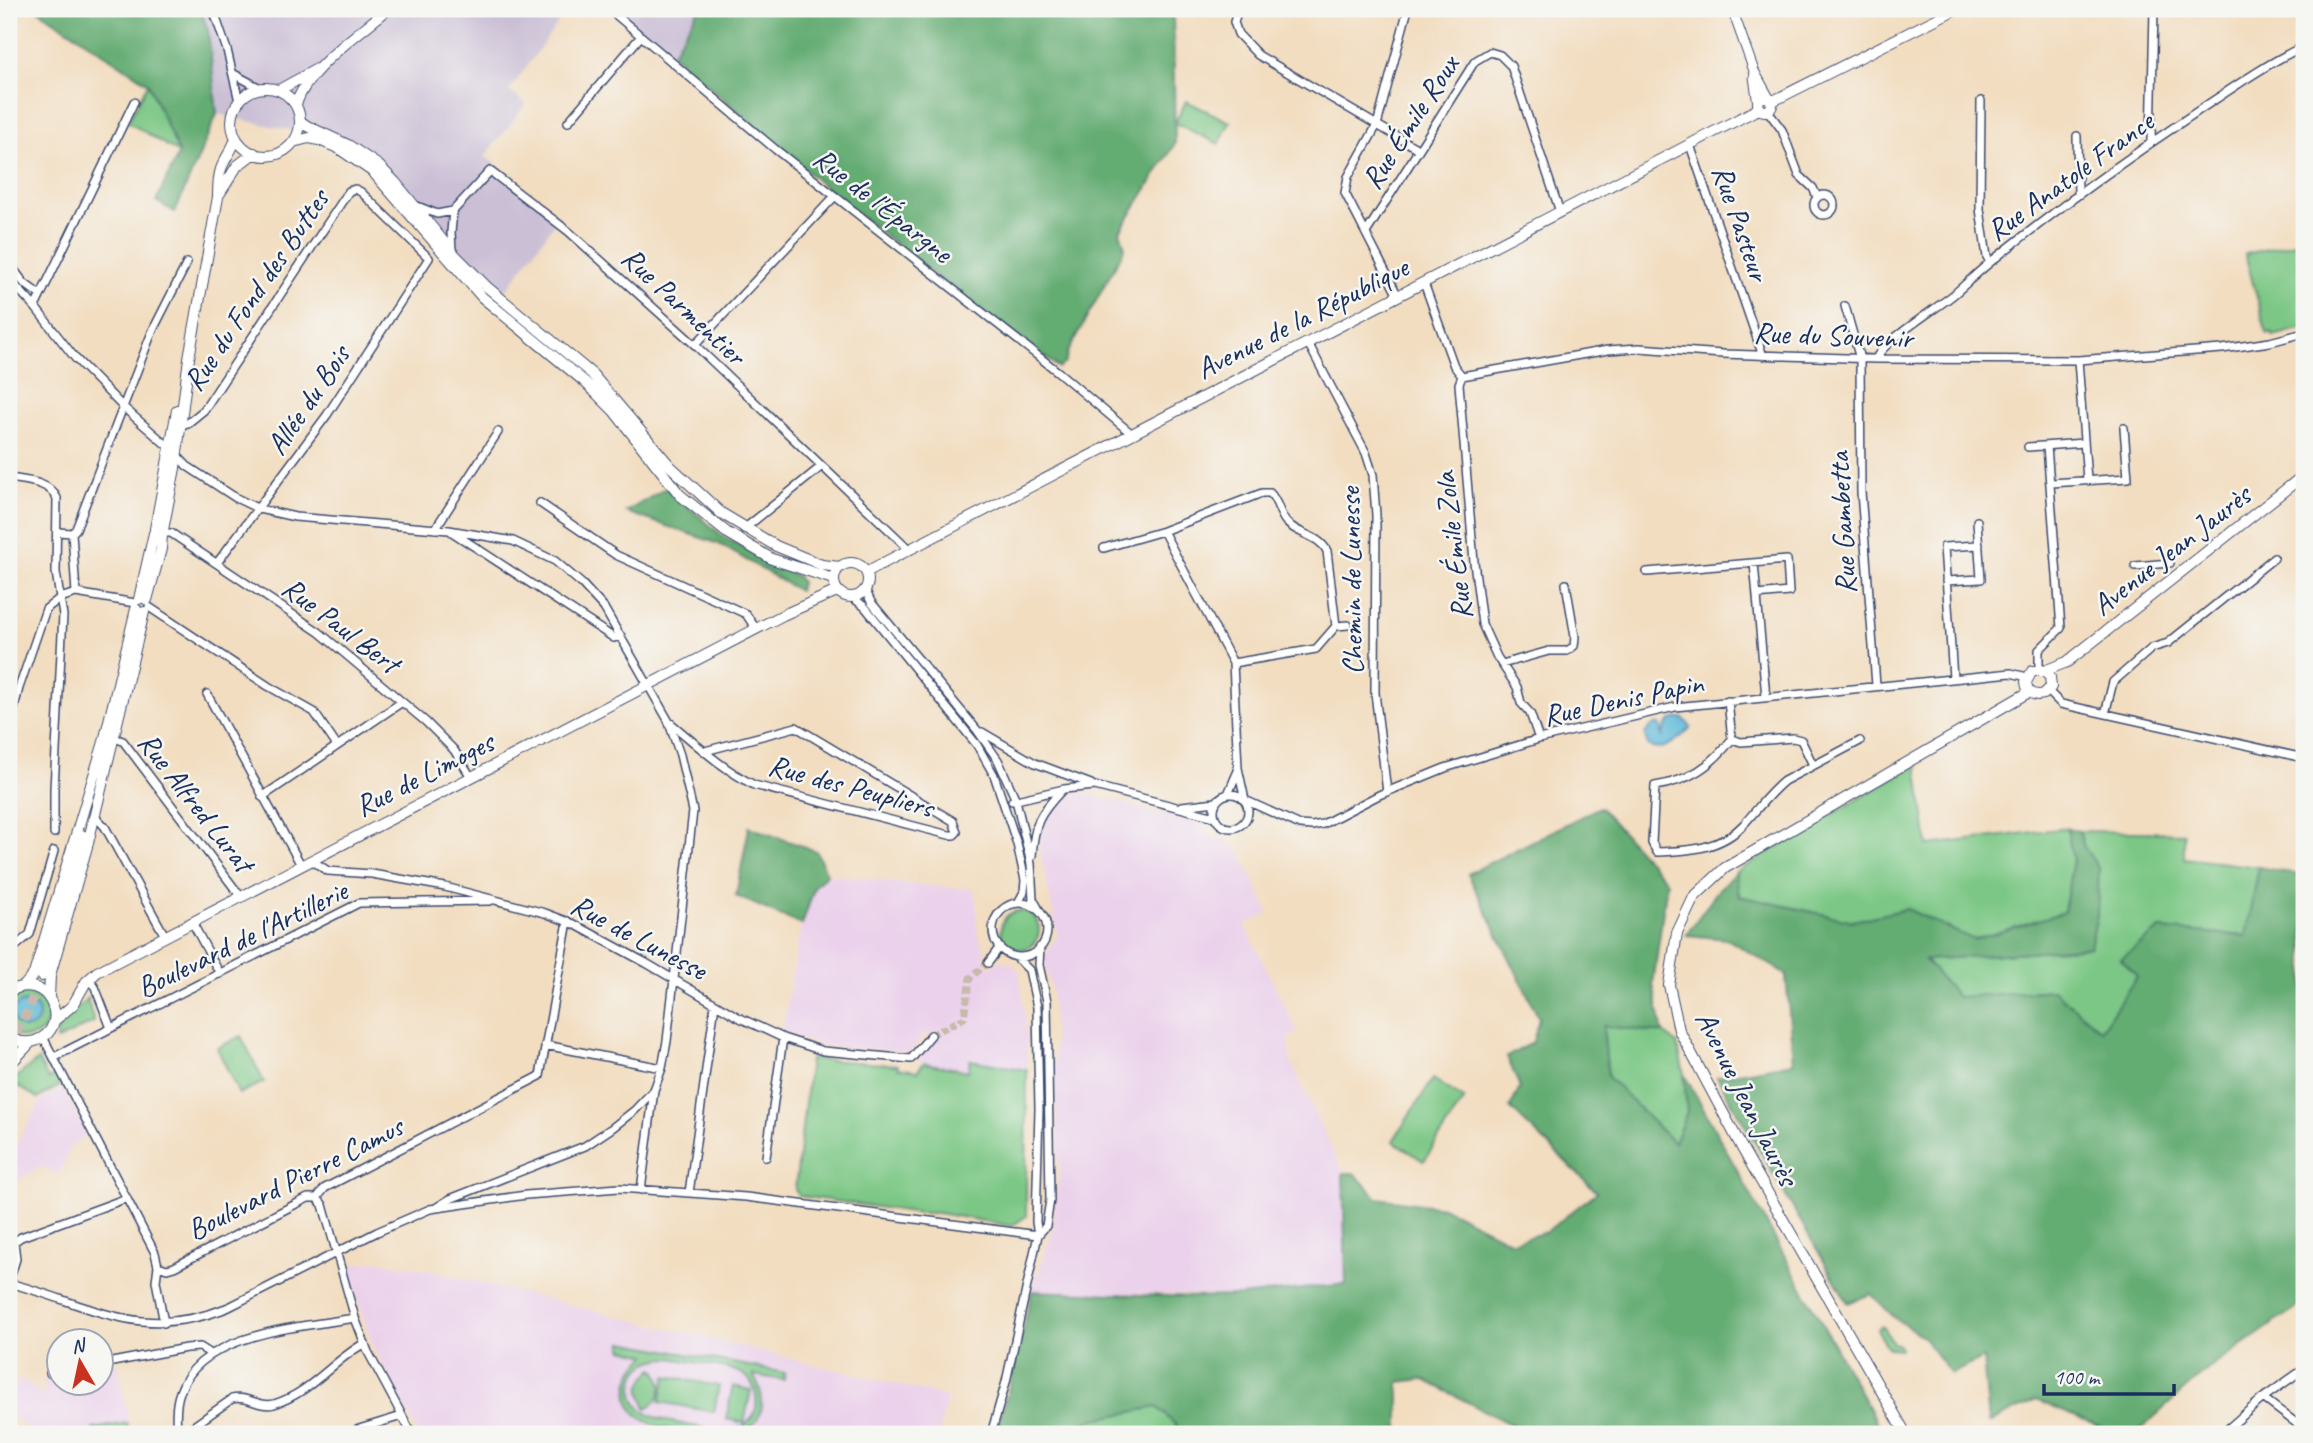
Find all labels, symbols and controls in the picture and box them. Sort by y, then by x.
street label: Rue Émile Roux [1353,46,1469,196]
street label: Rue Anatole France [1979,101,2163,249]
street label: Rue de l'Épargne [806,139,962,273]
street label: Rue Pasteur [1703,160,1779,288]
street label: Rue du Fond des Buttes [174,180,339,398]
street label: Rue Parmentier [614,239,756,375]
street label: Avenue de la République [1189,247,1417,388]
street label: Rue du Souvenir [1753,313,1916,357]
street label: Allée du Bois [258,336,360,462]
street label: Rue Gambetta [1819,449,1865,595]
street label: Rue Émile Zola [1425,468,1481,622]
street label: Avenue Jean Jaurès [2084,475,2260,624]
street label: Chemin de Lunesse [1330,485,1372,675]
street label: Rue Paul Bert [275,568,411,684]
street label: Rue Denis Papin [1540,663,1708,734]
street label: Rue de Limoges [348,722,502,825]
street label: Rue Alfred Lurat [130,724,265,883]
street label: Rue des Peupliers [764,746,940,827]
street label: Boulevard de l'Artillerie [131,871,356,1006]
street label: Rue de Lunesse [565,885,715,990]
street label: Avenue Jean Jaurès [1687,1004,1809,1194]
street label: Boulevard Pierre Camus [181,1106,412,1249]
north arrow [46,1328,116,1398]
text: N [70,1333,88,1359]
scale bar [2044,1352,2173,1396]
text: 100 m [2054,1364,2101,1390]

